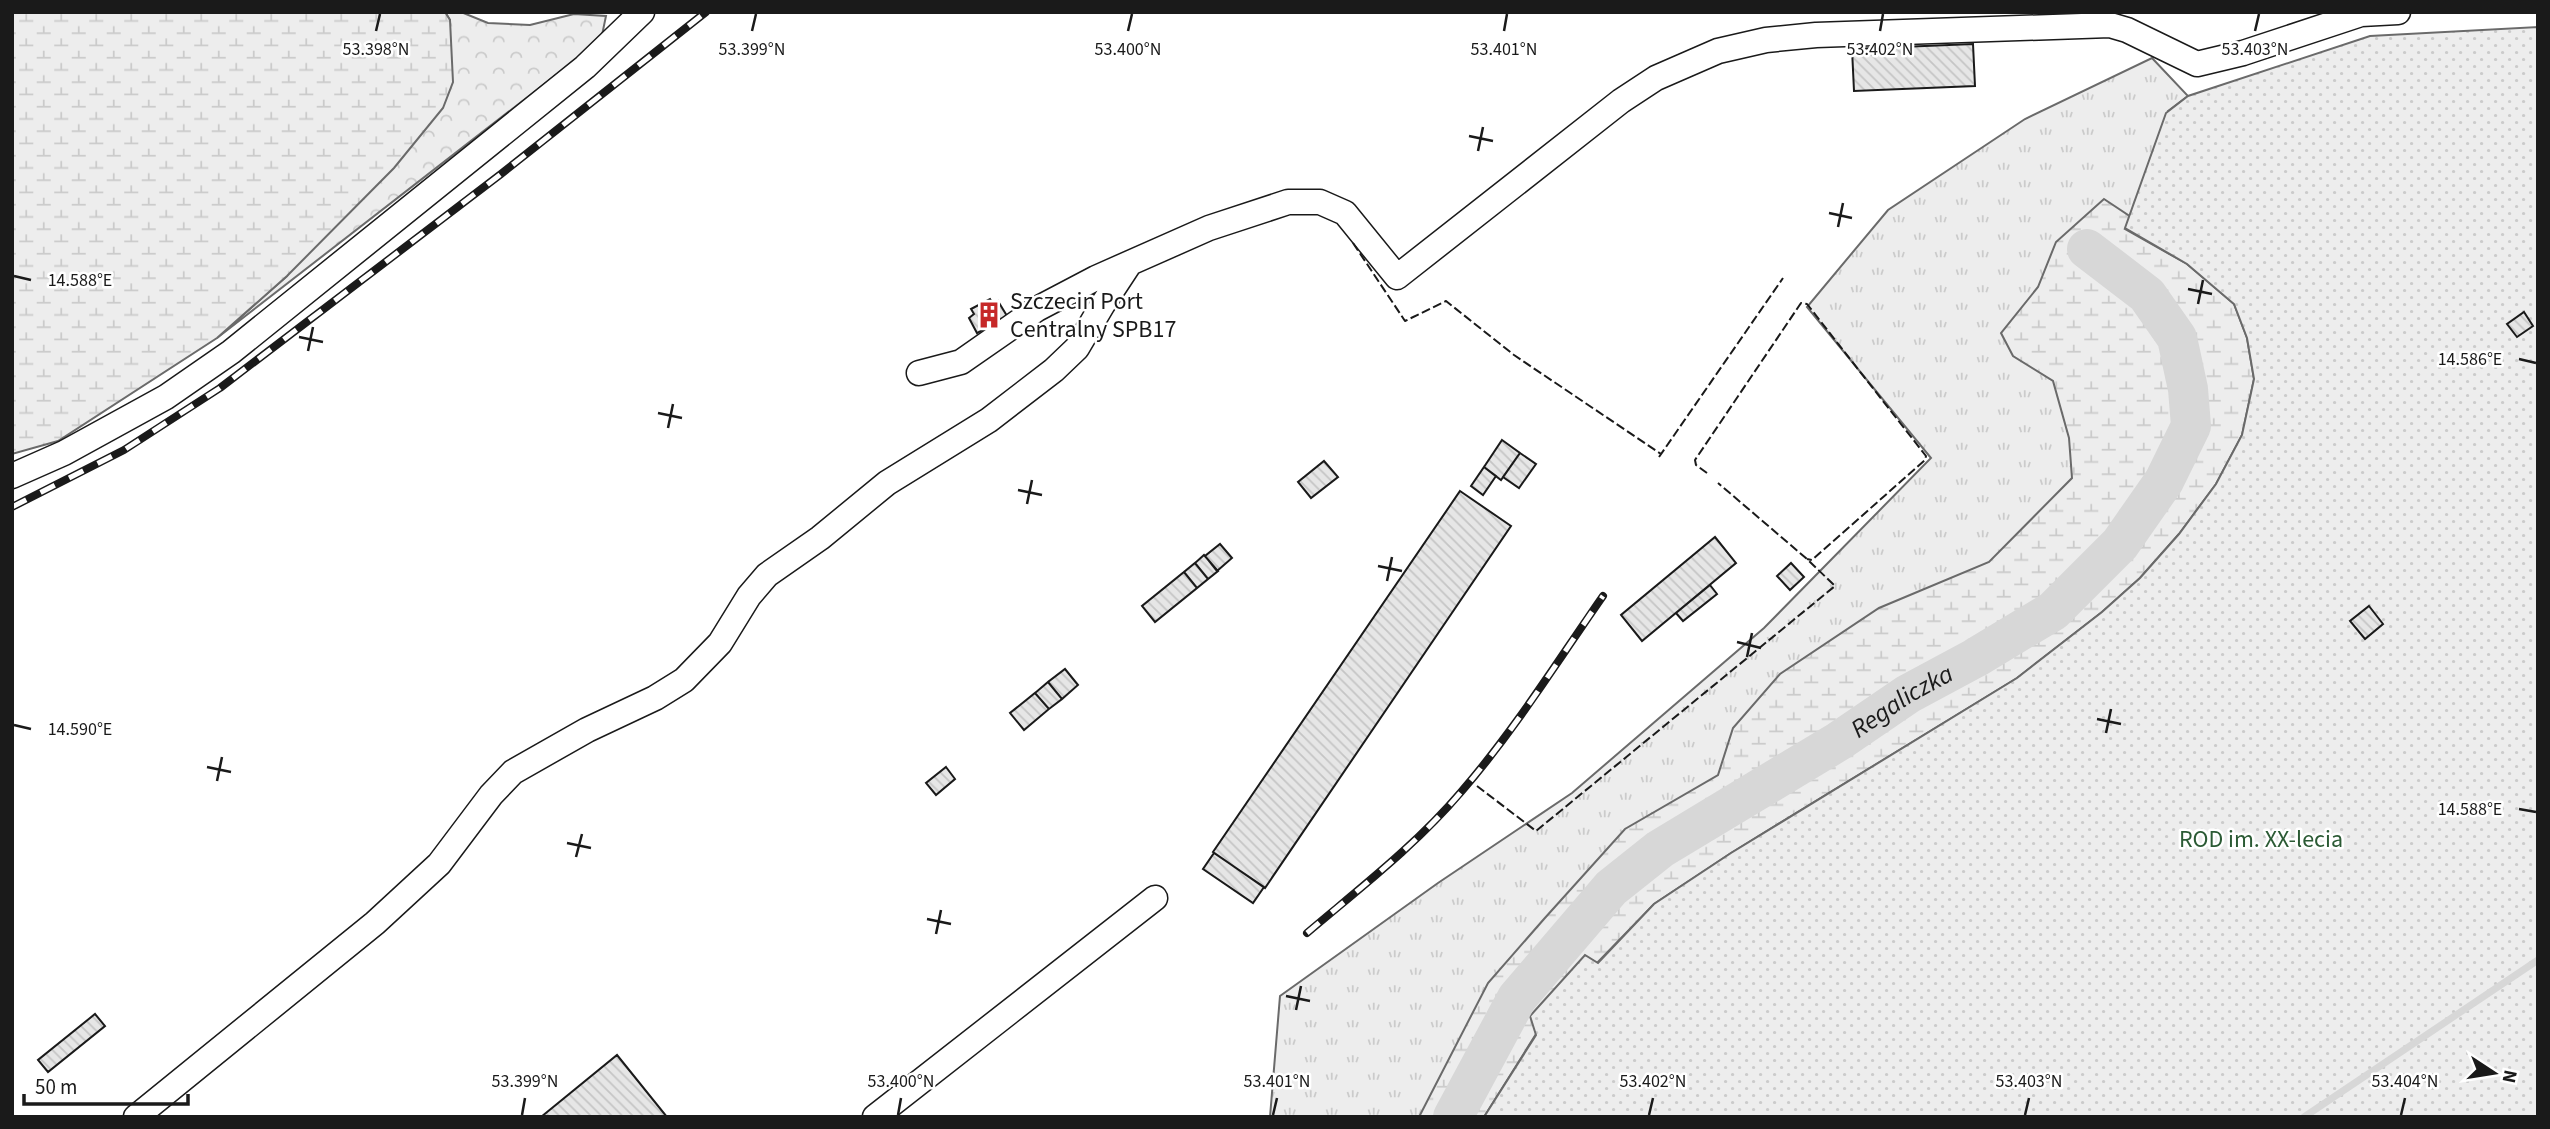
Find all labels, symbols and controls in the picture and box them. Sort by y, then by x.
text: 53.398°N [343,37,409,62]
text: 53.399°N [719,37,785,62]
text: 53.400°N [1095,37,1161,62]
text: 53.401°N [1471,37,1537,62]
text: 53.402°N [1847,37,1913,62]
text: 53.403°N [2222,37,2288,62]
text: 14.588°E [48,268,112,293]
place label: Szczecin Port Centralny SPB17 [1010,284,1176,347]
building icon: Szczecin Port Centralny SPB17 [974,300,1004,330]
text: 14.586°E [2438,347,2502,372]
water label: Regaliczka [1843,655,1959,747]
text: 14.590°E [48,717,112,742]
text: 14.588°E [2438,797,2502,822]
park label: ROD im. XX-lecia [2179,822,2343,857]
north arrow [2459,1038,2529,1108]
scale bar [24,1062,189,1106]
text: N [2495,1067,2524,1085]
text: 53.399°N [492,1069,558,1094]
text: 53.400°N [868,1069,934,1094]
text: 53.401°N [1244,1069,1310,1094]
text: 53.402°N [1620,1069,1686,1094]
text: 53.403°N [1996,1069,2062,1094]
text: 53.404°N [2372,1069,2438,1094]
text: 50 m [35,1072,77,1102]

